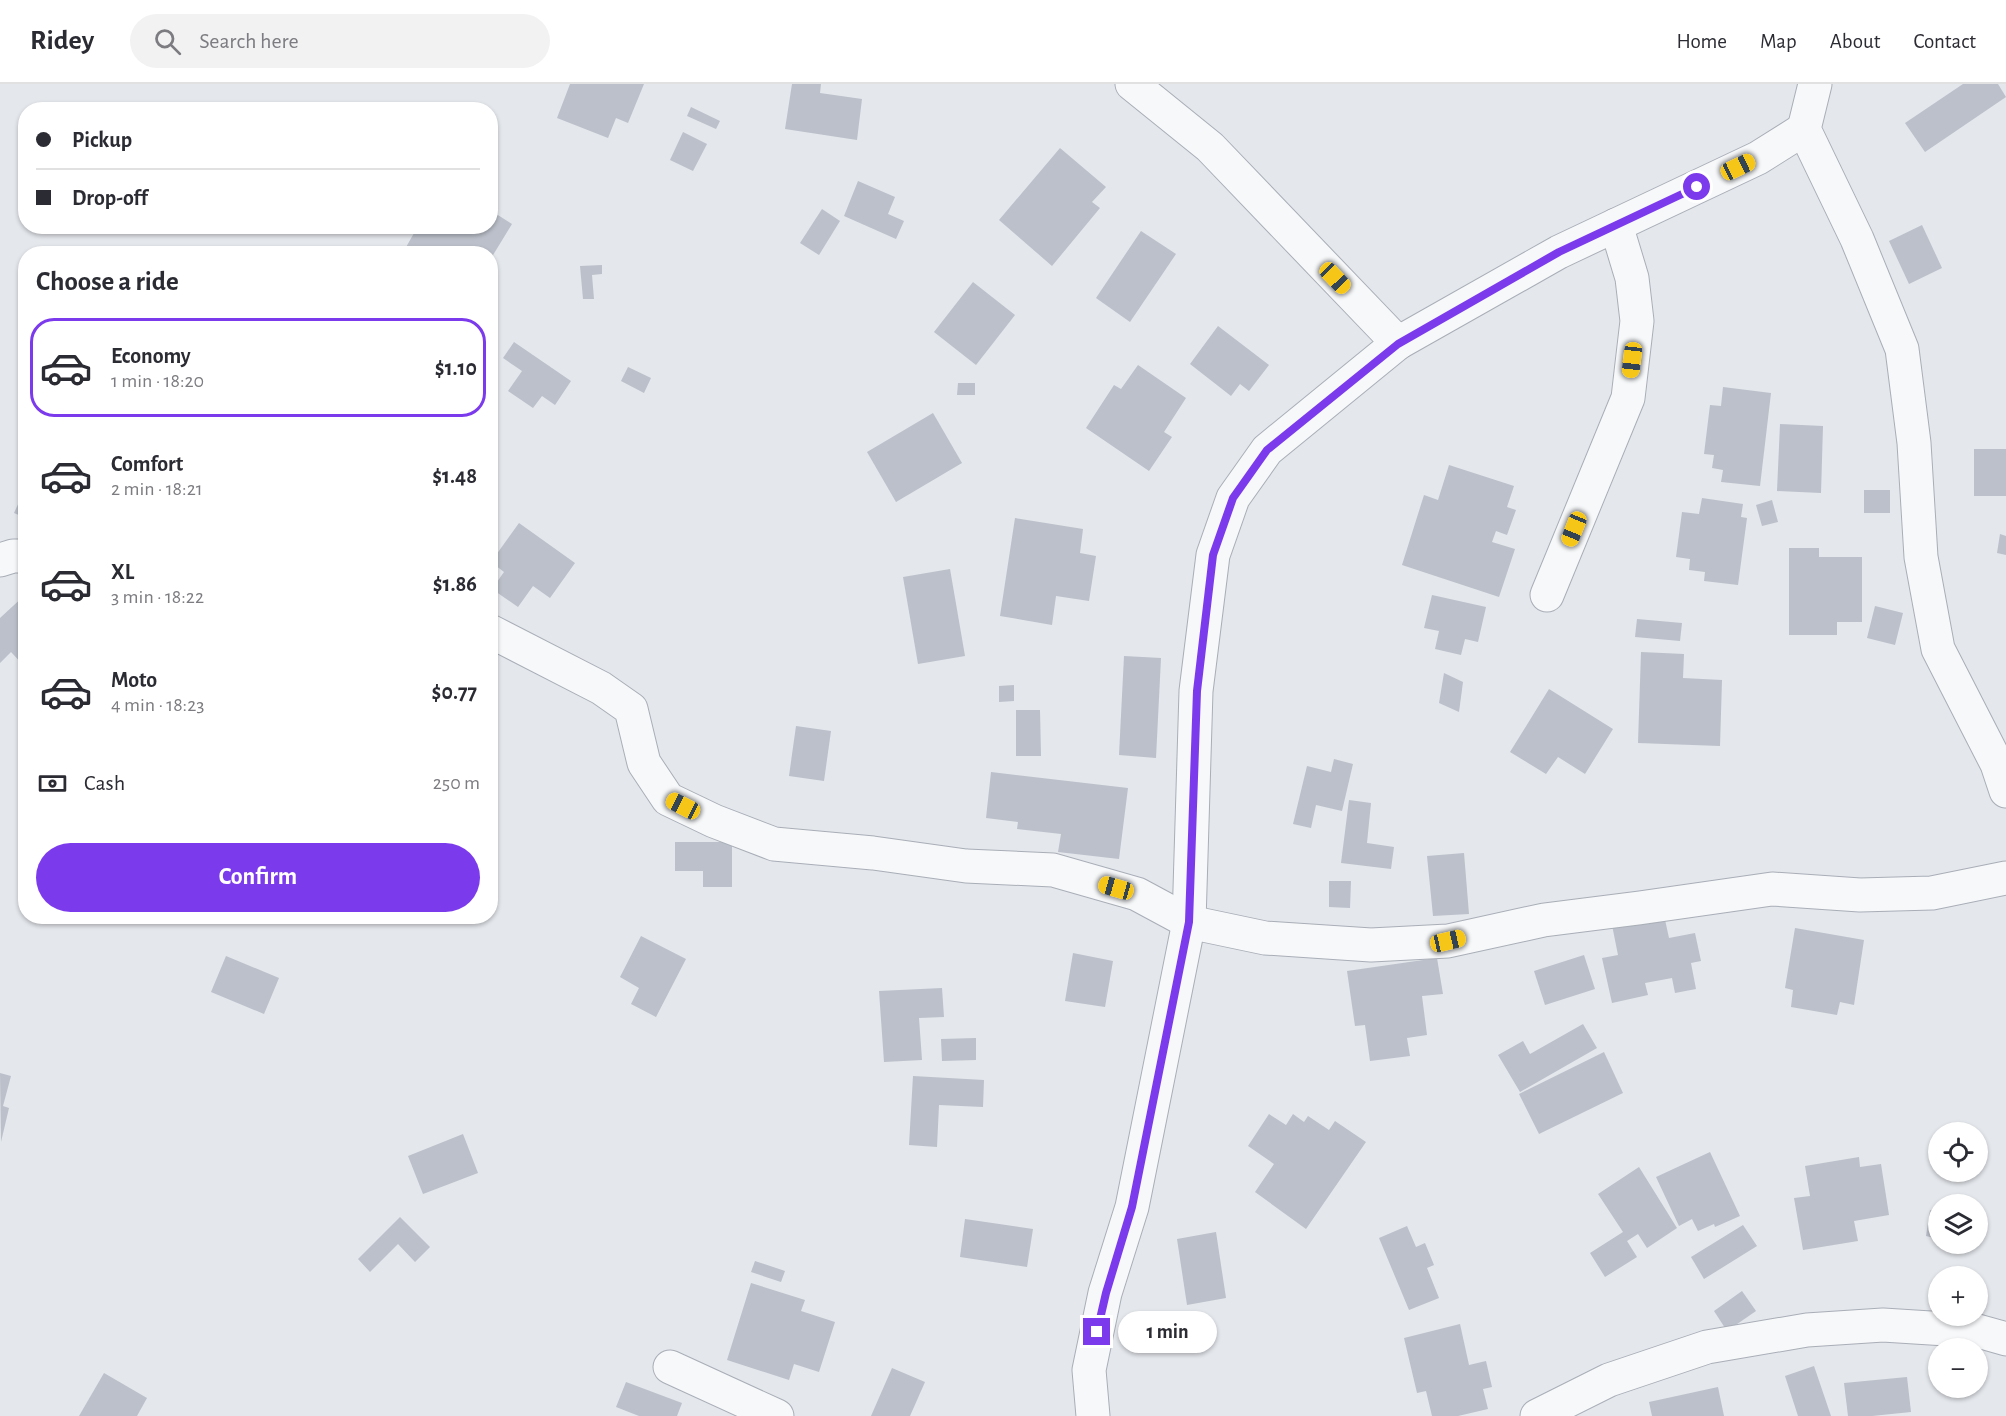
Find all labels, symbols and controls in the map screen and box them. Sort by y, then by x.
search box [130,14,550,68]
icon: search [151,25,184,58]
text: Ridey [30,27,94,55]
text: Search here [199,30,299,52]
text: Home [1676,31,1727,52]
text: Map [1760,31,1797,52]
text: About [1830,31,1880,52]
text: Contact [1913,31,1976,52]
text: Pickup [72,129,132,151]
car [1718,151,1758,183]
route start [1683,173,1710,200]
text: Drop-off [72,187,148,209]
car [1316,259,1354,297]
text: Choose a ride [36,268,179,295]
icon: car [39,341,93,395]
car [1621,341,1643,379]
text: Economy [111,345,191,367]
text: $1.10 [435,357,477,379]
text: 1 min · 18:20 [111,371,204,391]
icon: car [39,449,93,503]
text: Comfort [111,453,183,475]
text: $1.48 [432,465,477,487]
text: 2 min · 18:21 [111,479,203,499]
car [1559,509,1589,549]
icon: car [39,557,93,611]
text: XL [111,561,134,583]
text: $1.86 [433,573,477,595]
text: 3 min · 18:22 [111,587,204,607]
icon: car [39,665,93,719]
text: Moto [111,669,157,691]
text: $0.77 [432,681,477,703]
text: 4 min · 18:23 [111,695,205,715]
icon: cash [36,767,69,800]
text: Cash [84,772,125,794]
text: 250 m [433,773,480,793]
car [663,790,703,822]
button: Confirm [36,843,480,912]
car [1096,874,1136,902]
car [1428,928,1468,954]
map controls [1928,1122,1988,1398]
button: locate [1928,1122,1988,1182]
button: layers [1928,1194,1988,1254]
button: + [1928,1266,1988,1326]
callout: 1 min [1118,1311,1217,1353]
route end [1083,1318,1110,1345]
text: 1 min [1146,1322,1189,1342]
button: − [1928,1338,1988,1398]

